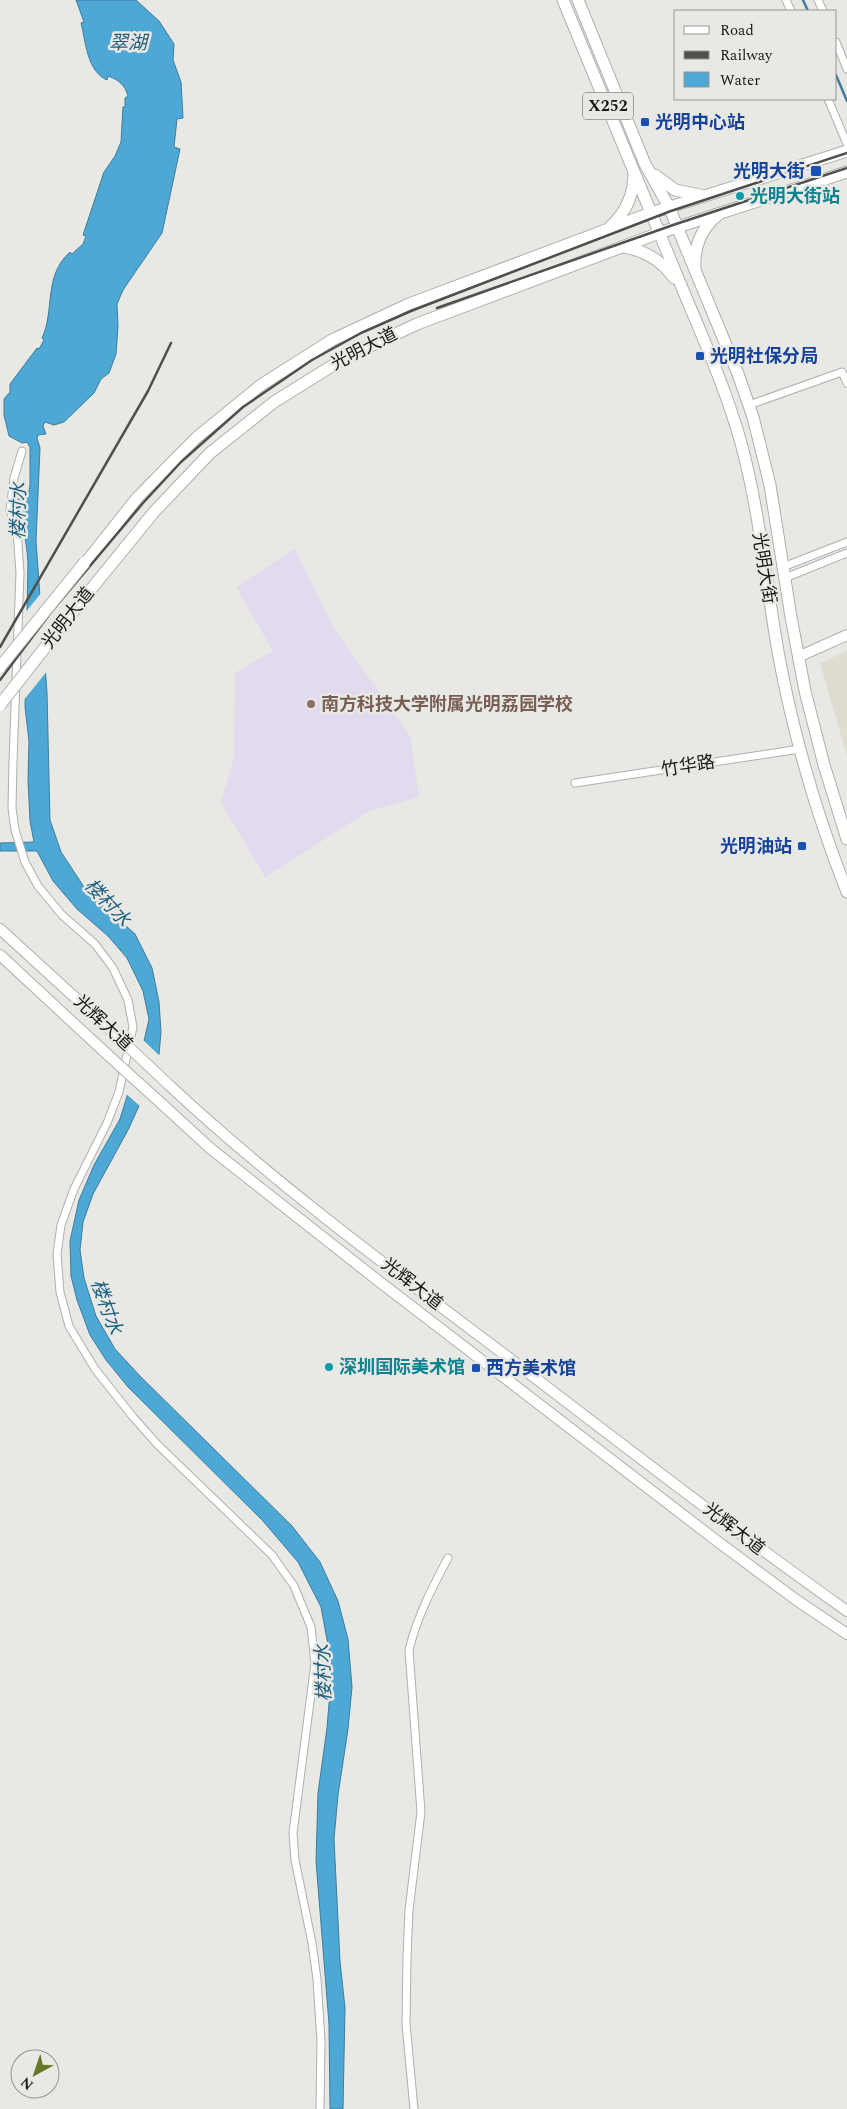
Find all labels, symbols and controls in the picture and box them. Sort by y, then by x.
legend [674,10,837,100]
text: Road [720,19,754,42]
water label: 翠湖 [109,29,150,58]
text: Railway [720,44,773,67]
text: Water [720,69,760,92]
road number: X252 [583,92,633,120]
place label: 光明中心站 [655,109,745,136]
marker: 光明中心站 [639,116,651,128]
place label: 光明大街 [733,158,805,185]
marker: 光明大街 [809,164,823,178]
place label: 光明大街站 [750,183,840,210]
marker: 光明大街站 [734,190,746,202]
street label: 光明大道 [326,321,402,377]
place label: 光明社保分局 [710,343,818,370]
marker: 光明社保分局 [694,350,706,362]
water label: 楼村水 [4,481,34,540]
street label: 光明大街 [745,530,783,606]
street label: 光明大道 [35,581,101,655]
place label: 南方科技大学附属光明荔园学校 [321,691,573,718]
marker: 南方科技大学附属光明荔园学校 [305,698,317,710]
street label: 竹华路 [659,748,717,784]
place label: 光明油站 [720,833,792,860]
marker: 光明油站 [796,840,808,852]
water label: 楼村水 [77,872,138,934]
street label: 光辉大道 [67,989,139,1057]
street label: 光辉大道 [375,1251,449,1317]
water label: 楼村水 [83,1275,130,1340]
place label: 深圳国际美术馆 [339,1354,465,1381]
place label: 西方美术馆 [486,1355,576,1382]
marker: 深圳国际美术馆 [323,1361,335,1373]
marker: 西方美术馆 [470,1362,482,1374]
street label: 光辉大道 [697,1496,771,1562]
water label: 楼村水 [308,1643,339,1702]
north arrow [10,2049,60,2099]
text: N [16,2072,38,2095]

